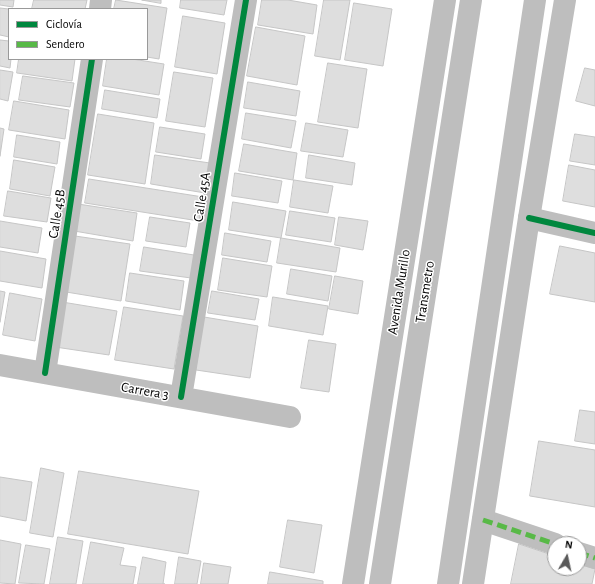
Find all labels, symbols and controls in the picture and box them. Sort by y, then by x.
legend [8,8,148,60]
text: Ciclovía [46,18,82,30]
text: Sendero [46,38,85,50]
street label: Calle 45A [190,171,214,223]
street label: Calle 45B [45,188,69,240]
street label: Avenida Murillo [384,248,414,336]
street label: Transmetro [412,260,438,324]
street label: Carrera 3 [120,379,170,403]
north arrow [547,536,587,576]
text: N [564,539,573,551]

